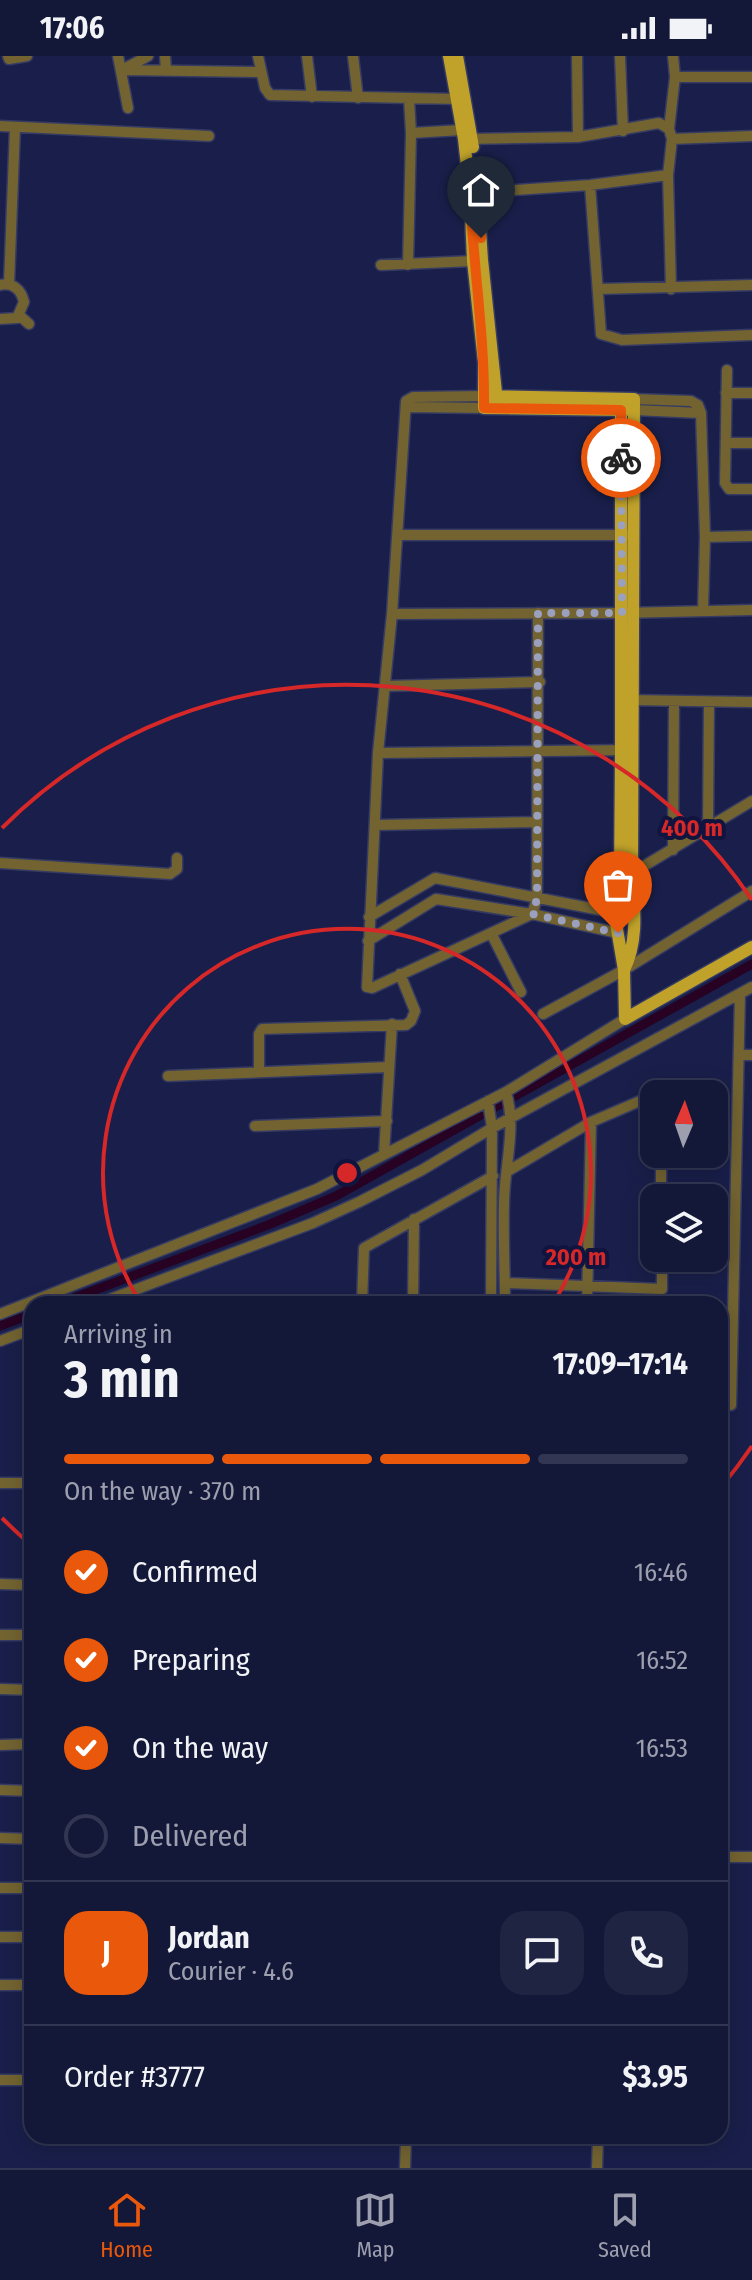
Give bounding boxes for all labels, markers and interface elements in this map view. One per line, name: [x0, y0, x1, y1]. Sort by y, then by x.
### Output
text: 17:06: [40, 10, 104, 46]
pin: [447, 156, 515, 238]
icon: home: [459, 168, 503, 212]
courier: [581, 418, 661, 498]
icon: bike: [599, 436, 643, 480]
text: 400 m: [661, 814, 723, 842]
pin: [584, 851, 652, 933]
icon: bag: [596, 863, 640, 907]
north arrow: [640, 1080, 728, 1168]
map controls: [640, 1080, 728, 1272]
centre of rings: [333, 1159, 361, 1187]
button: layers: [640, 1184, 728, 1272]
text: 200 m: [545, 1243, 606, 1271]
text: Arriving in: [64, 1319, 173, 1350]
text: 17:09–17:14: [552, 1346, 688, 1382]
text: 3 min: [64, 1348, 180, 1411]
text: On the way · 370 m: [64, 1476, 261, 1507]
icon: check: [64, 1550, 108, 1594]
text: Confirmed: [132, 1554, 258, 1590]
text: 16:46: [634, 1557, 688, 1588]
icon: check: [64, 1638, 108, 1682]
text: Preparing: [132, 1642, 250, 1678]
text: 16:52: [636, 1645, 688, 1676]
icon: check: [64, 1726, 108, 1770]
text: On the way: [132, 1730, 268, 1766]
text: 16:53: [636, 1733, 688, 1764]
text: Delivered: [132, 1818, 248, 1854]
button: chat: [500, 1911, 584, 1995]
button: phone: [604, 1911, 688, 1995]
text: Jordan: [168, 1920, 250, 1956]
text: J: [102, 1935, 110, 1971]
text: Courier · 4.6: [168, 1956, 294, 1987]
text: Order #3777: [64, 2059, 205, 2095]
text: $3.95: [622, 2059, 688, 2095]
tab: Home: [100, 2188, 153, 2263]
tab: Map: [353, 2188, 397, 2263]
tab: Saved: [598, 2188, 652, 2263]

